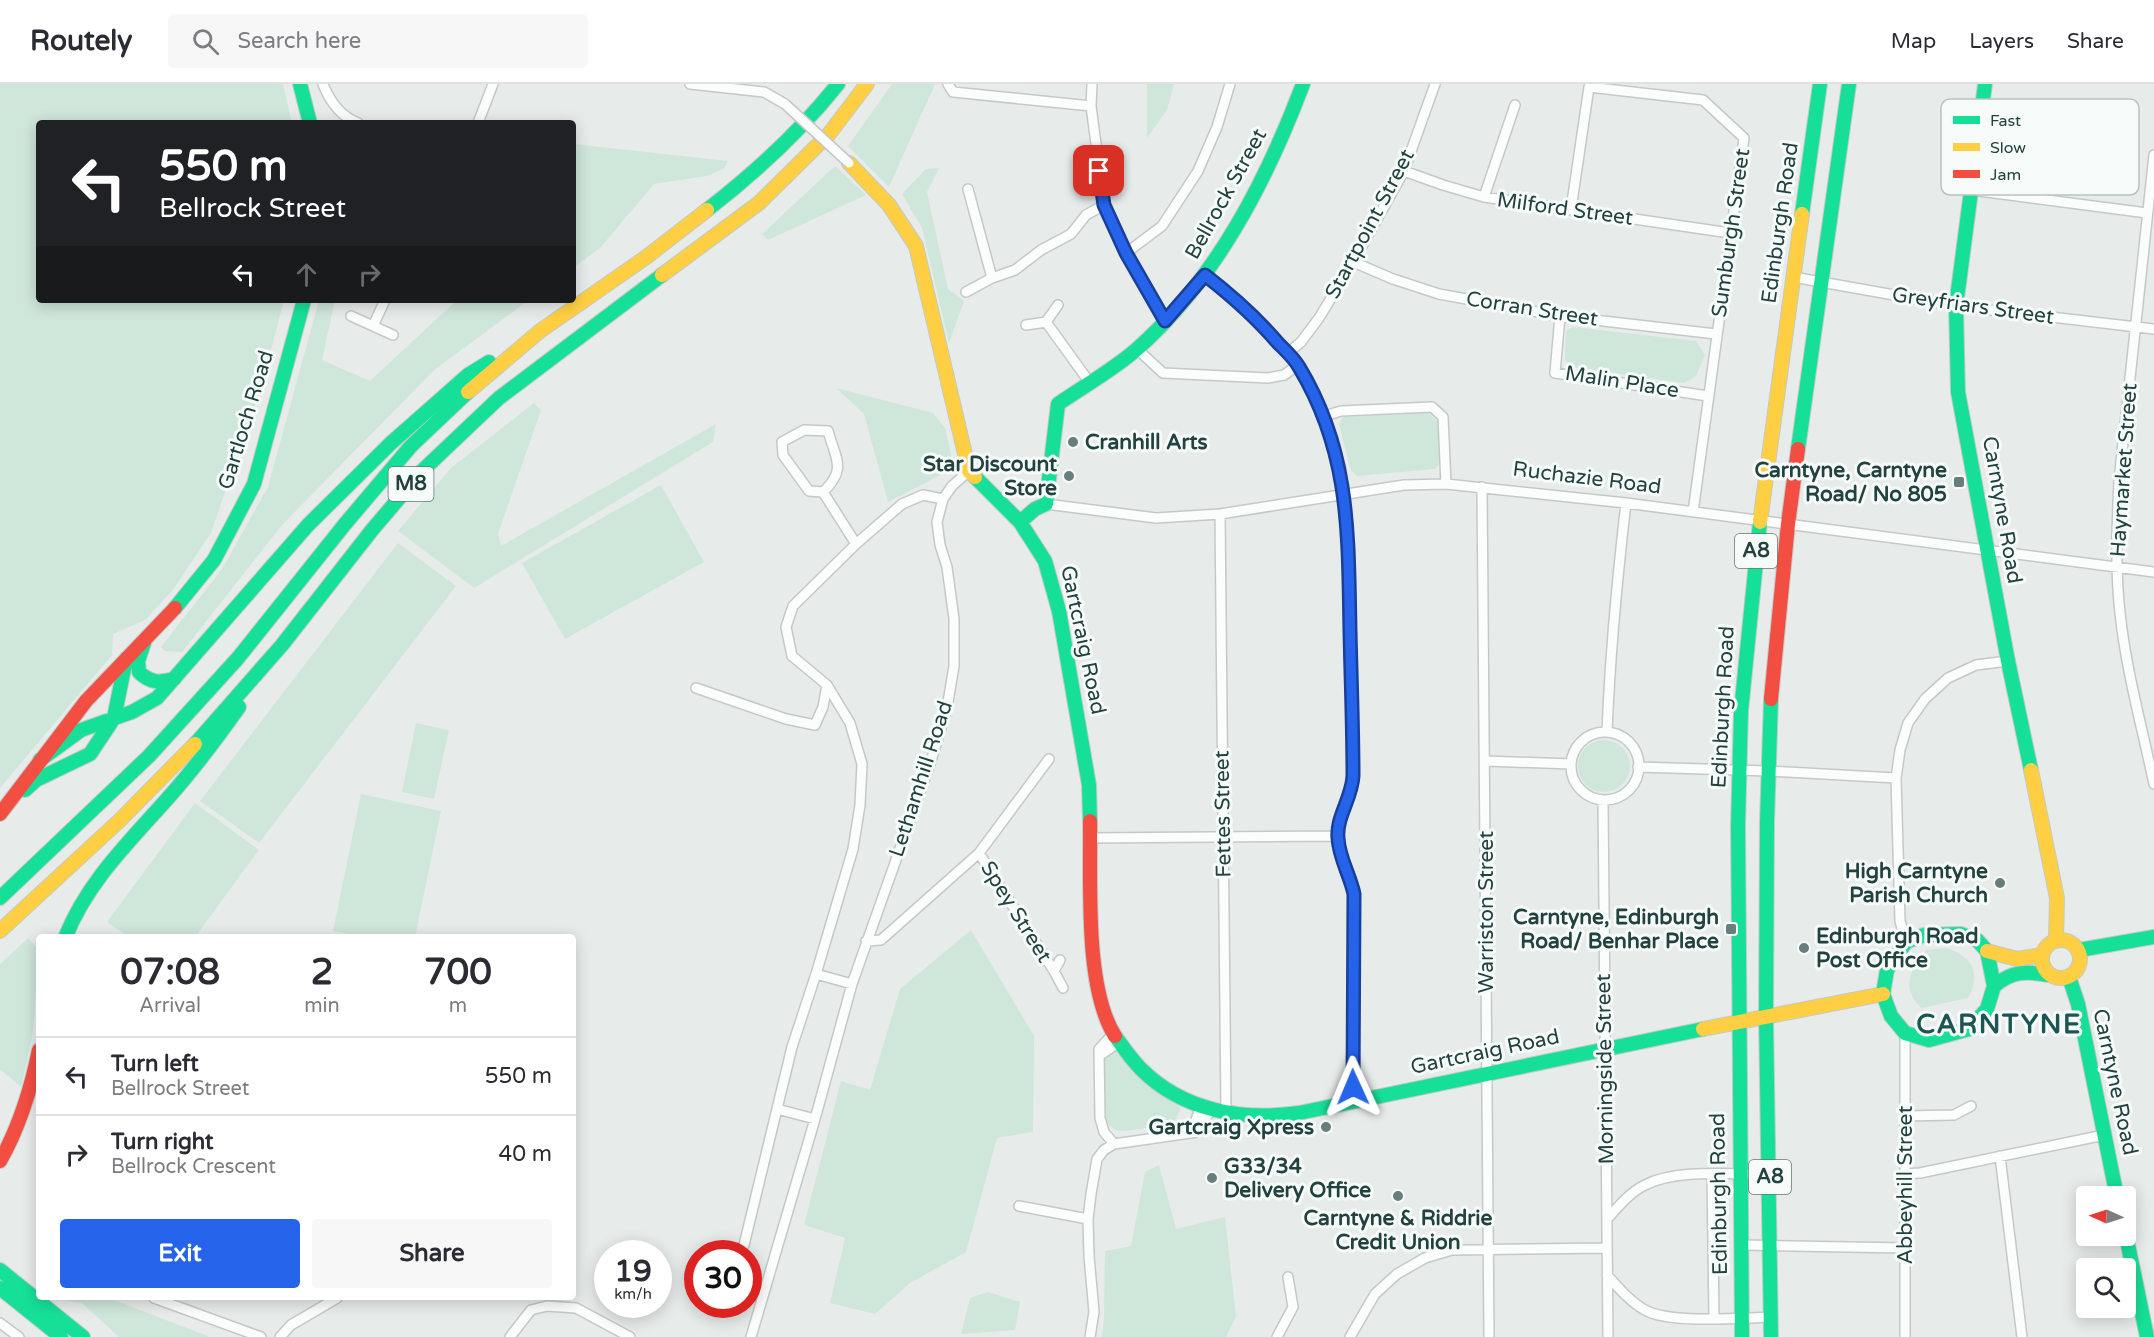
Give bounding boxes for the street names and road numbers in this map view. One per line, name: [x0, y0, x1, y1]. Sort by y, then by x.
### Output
street label: Bellrock Street: [1180, 124, 1272, 264]
street label: Edinburgh Road: [1756, 141, 1804, 305]
street label: Startpoint Street: [1320, 145, 1420, 303]
street label: Sumburgh Street: [1707, 147, 1755, 319]
street label: Milford Street: [1495, 187, 1635, 231]
street label: Greyfriars Street: [1890, 282, 2056, 330]
street label: Corran Street: [1464, 286, 1600, 332]
street label: Gartloch Road: [213, 347, 279, 493]
street label: Malin Place: [1563, 361, 1681, 403]
street label: Haymarket Street: [2105, 382, 2143, 558]
street label: Carntyne Road: [1977, 434, 2027, 586]
street label: Ruchazie Road: [1511, 456, 1663, 500]
road number: M8: [388, 467, 434, 501]
road number: A8: [1735, 534, 1777, 568]
street label: Gartcraig Road: [1055, 563, 1111, 717]
street label: Edinburgh Road: [1706, 625, 1740, 789]
street label: Lethamhill Road: [884, 698, 958, 860]
street label: Fettes Street: [1209, 750, 1237, 878]
street label: Warriston Street: [1474, 831, 1499, 993]
street label: Spey Street: [975, 857, 1057, 967]
street label: Morningside Street: [1591, 973, 1619, 1165]
street label: Carntyne Road: [2087, 1006, 2143, 1158]
street label: Gartcraig Road: [1408, 1024, 1562, 1080]
street label: Abbeyhill Street: [1893, 1105, 1918, 1265]
street label: Edinburgh Road: [1705, 1113, 1733, 1275]
road number: A8: [1749, 1160, 1791, 1194]

